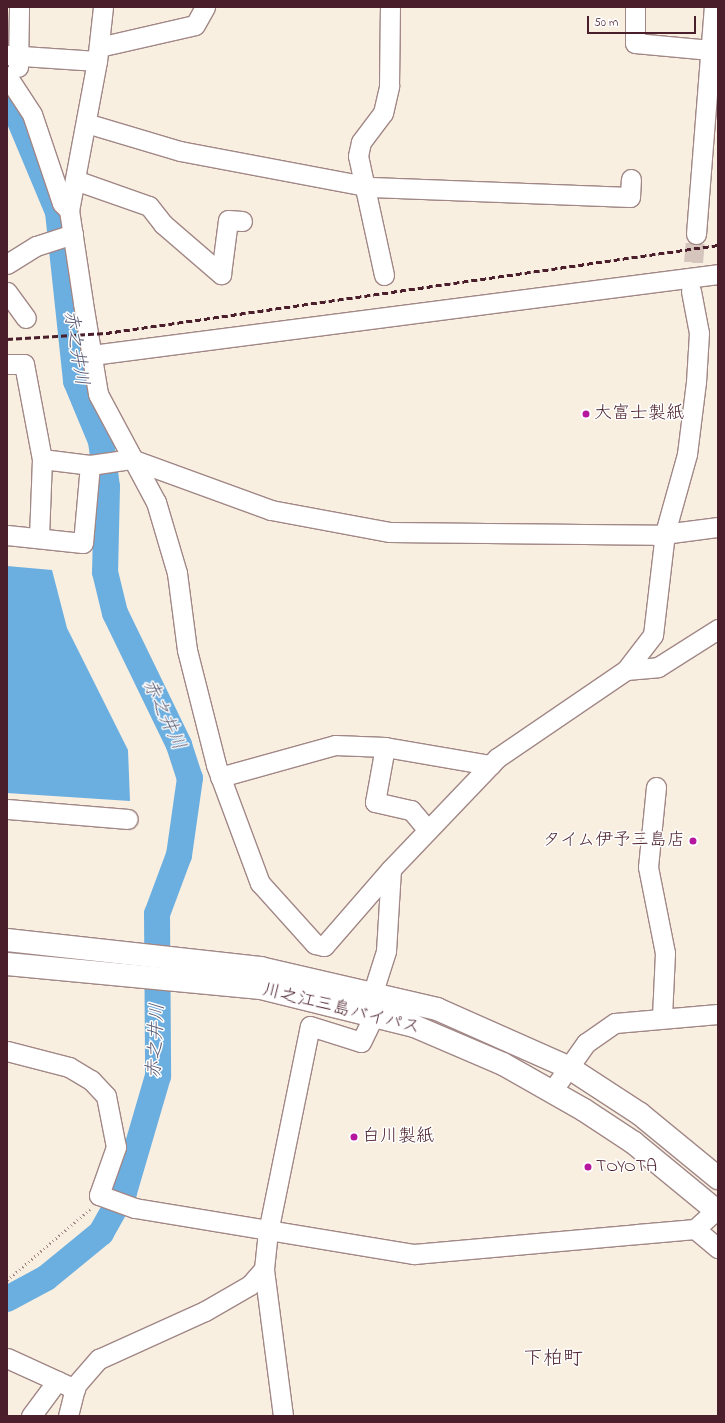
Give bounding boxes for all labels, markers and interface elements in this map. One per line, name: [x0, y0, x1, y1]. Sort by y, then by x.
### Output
scale bar: [589, 8, 698, 34]
text: 50 m: [594, 14, 618, 32]
water label: 赤之井川: [58, 309, 92, 387]
place label: 大富士製紙: [594, 403, 684, 425]
marker: 大富士製紙: [581, 409, 591, 419]
water label: 赤之井川: [137, 676, 189, 754]
place label: タイム伊予三島店: [541, 830, 685, 852]
marker: タイム伊予三島店: [688, 836, 698, 846]
street label: 川之江三島バイパス: [260, 980, 422, 1040]
water label: 赤之井川: [144, 1002, 170, 1080]
place label: 白川製紙: [362, 1126, 434, 1148]
marker: 白川製紙: [349, 1132, 359, 1142]
place label: TOYOTA: [596, 1156, 657, 1178]
marker: TOYOTA: [583, 1162, 593, 1172]
district label: 下柏町: [523, 1347, 583, 1371]

